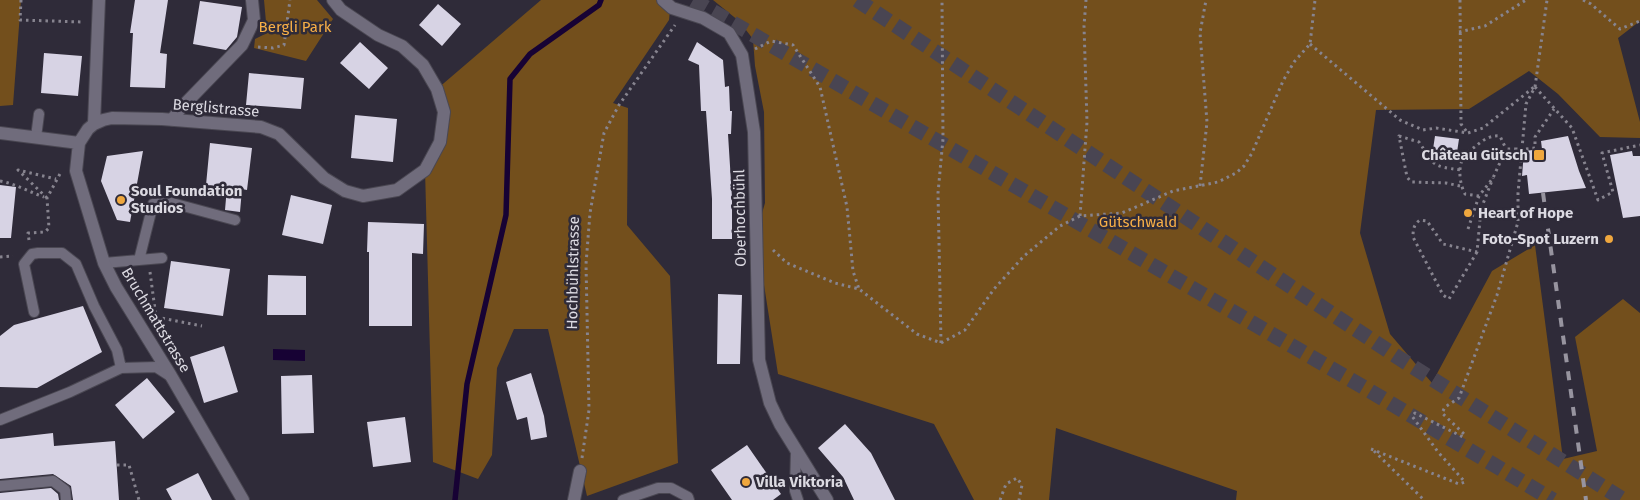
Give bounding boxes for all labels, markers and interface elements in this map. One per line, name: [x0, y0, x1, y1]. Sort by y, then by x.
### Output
park label: Bergli Park: [259, 18, 332, 36]
street label: Berglistrasse: [172, 95, 260, 121]
place label: Château Gütsch: [1422, 146, 1528, 164]
marker: Château Gütsch: [1532, 148, 1546, 162]
street label: Oberhochbühl: [730, 168, 750, 267]
place label: Soul Foundation Studios: [131, 182, 242, 217]
marker: Soul Foundation Studios: [115, 194, 127, 206]
place label: Heart of Hope: [1478, 204, 1573, 222]
marker: Heart of Hope: [1462, 207, 1474, 219]
park label: Gütschwald: [1099, 213, 1177, 231]
street label: Hochbühlstrasse: [563, 216, 583, 330]
place label: Foto-Spot Luzern: [1482, 230, 1599, 248]
marker: Foto-Spot Luzern: [1603, 233, 1615, 245]
street label: Bruchmattstrasse: [118, 264, 194, 376]
place label: Villa Viktoria: [755, 473, 843, 491]
marker: Villa Viktoria: [740, 476, 752, 488]

